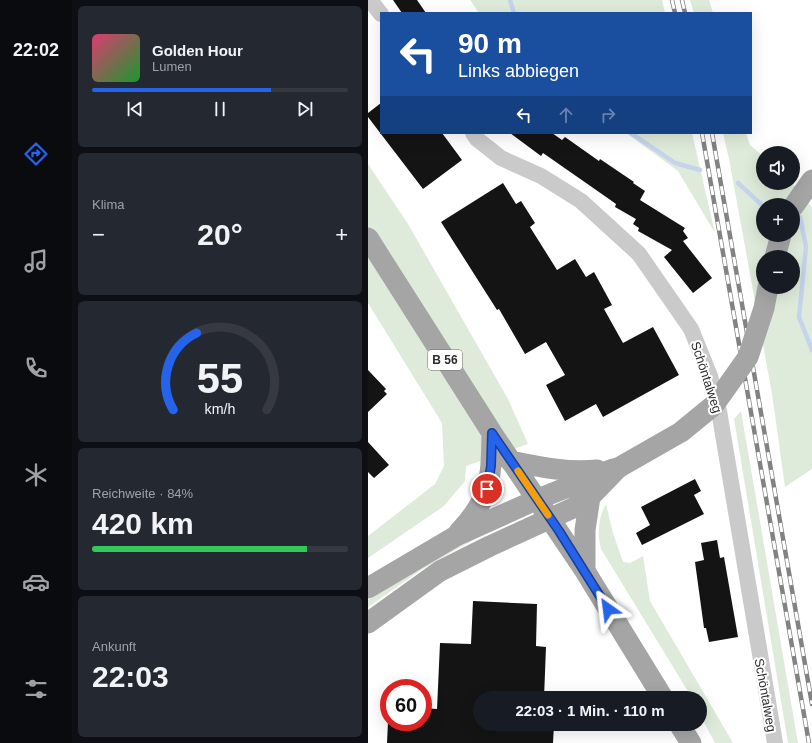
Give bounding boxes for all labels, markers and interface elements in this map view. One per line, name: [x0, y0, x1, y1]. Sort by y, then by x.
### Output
icon: left: [392, 28, 444, 80]
text: 90 m: [458, 28, 522, 59]
text: 22:02: [13, 40, 59, 60]
text: Golden Hour: [152, 42, 243, 59]
text: Lumen: [152, 59, 192, 74]
text: Links abbiegen: [458, 61, 579, 81]
icon: previous: [124, 98, 146, 120]
icon: pause: [209, 98, 231, 120]
icon: next: [294, 98, 316, 120]
icon: left: [513, 104, 535, 126]
icon: ahead: [555, 104, 577, 126]
icon: right: [597, 104, 619, 126]
icon: directions: [22, 140, 50, 168]
map controls: [756, 146, 800, 294]
button: sound: [756, 146, 800, 190]
text: Klima: [92, 197, 125, 212]
button: +: [756, 198, 800, 242]
text: 20°: [197, 218, 243, 251]
text: −: [92, 222, 105, 247]
text: +: [335, 222, 348, 247]
icon: music: [22, 247, 50, 275]
button: −: [756, 250, 800, 294]
street label: Schöntalweg: [688, 339, 725, 415]
road number: B 56: [428, 350, 462, 370]
icon: phone: [22, 354, 50, 382]
text: 55: [197, 354, 243, 401]
text: km/h: [205, 400, 236, 416]
icon: climate: [22, 461, 50, 489]
pin: [470, 472, 504, 506]
icon: arrive: [476, 478, 498, 500]
text: Reichweite · 84%: [92, 486, 193, 501]
text: 420 km: [92, 507, 194, 540]
icon: car: [22, 568, 50, 596]
position arrow: [587, 588, 629, 630]
text: Ankunft: [92, 639, 136, 654]
street label: Schöntalweg: [752, 657, 779, 733]
text: 22:03: [92, 660, 169, 693]
icon: filters: [22, 675, 50, 703]
speed limit sign: 60: [380, 679, 432, 731]
text: 22:03 · 1 Min. · 110 m: [515, 702, 665, 719]

